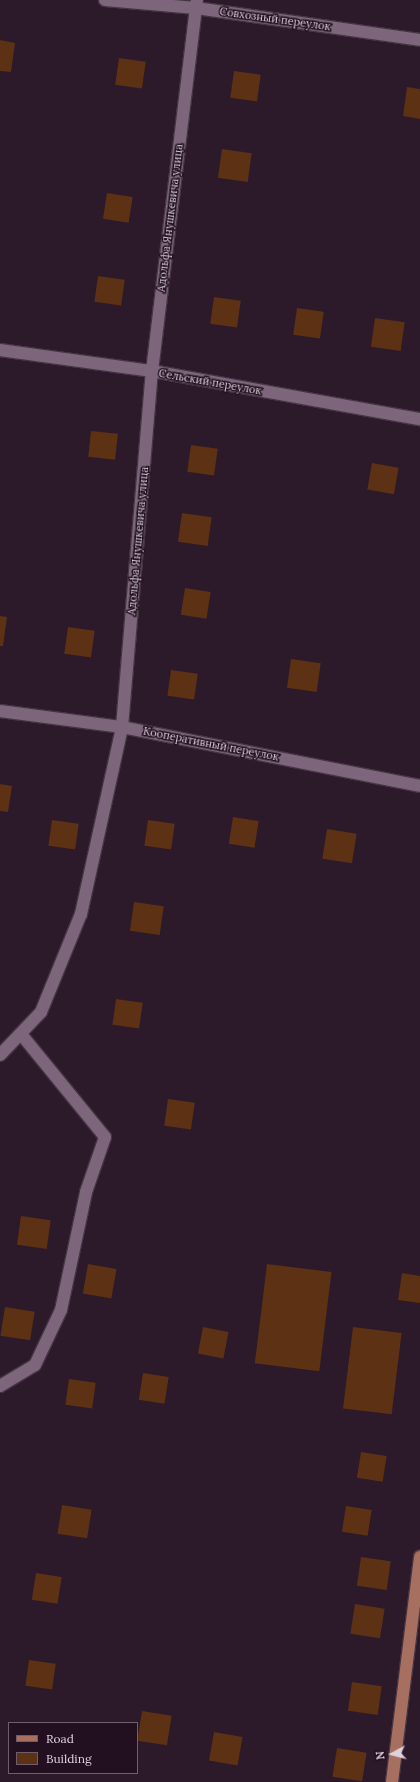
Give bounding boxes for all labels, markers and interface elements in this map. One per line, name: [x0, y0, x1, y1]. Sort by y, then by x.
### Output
street label: Совхозный переулок: [219, 5, 331, 33]
street label: Адольфа Янушкевича улица: [154, 143, 186, 293]
street label: Сельский переулок: [158, 366, 262, 398]
street label: Адольфа Янушкевича улица: [125, 466, 151, 616]
street label: Кооперативный переулок: [142, 724, 280, 764]
legend: [8, 1722, 138, 1774]
text: Road: [46, 1731, 74, 1746]
north arrow: [372, 1734, 412, 1774]
text: N: [373, 1750, 388, 1761]
text: Building: [46, 1751, 92, 1766]

